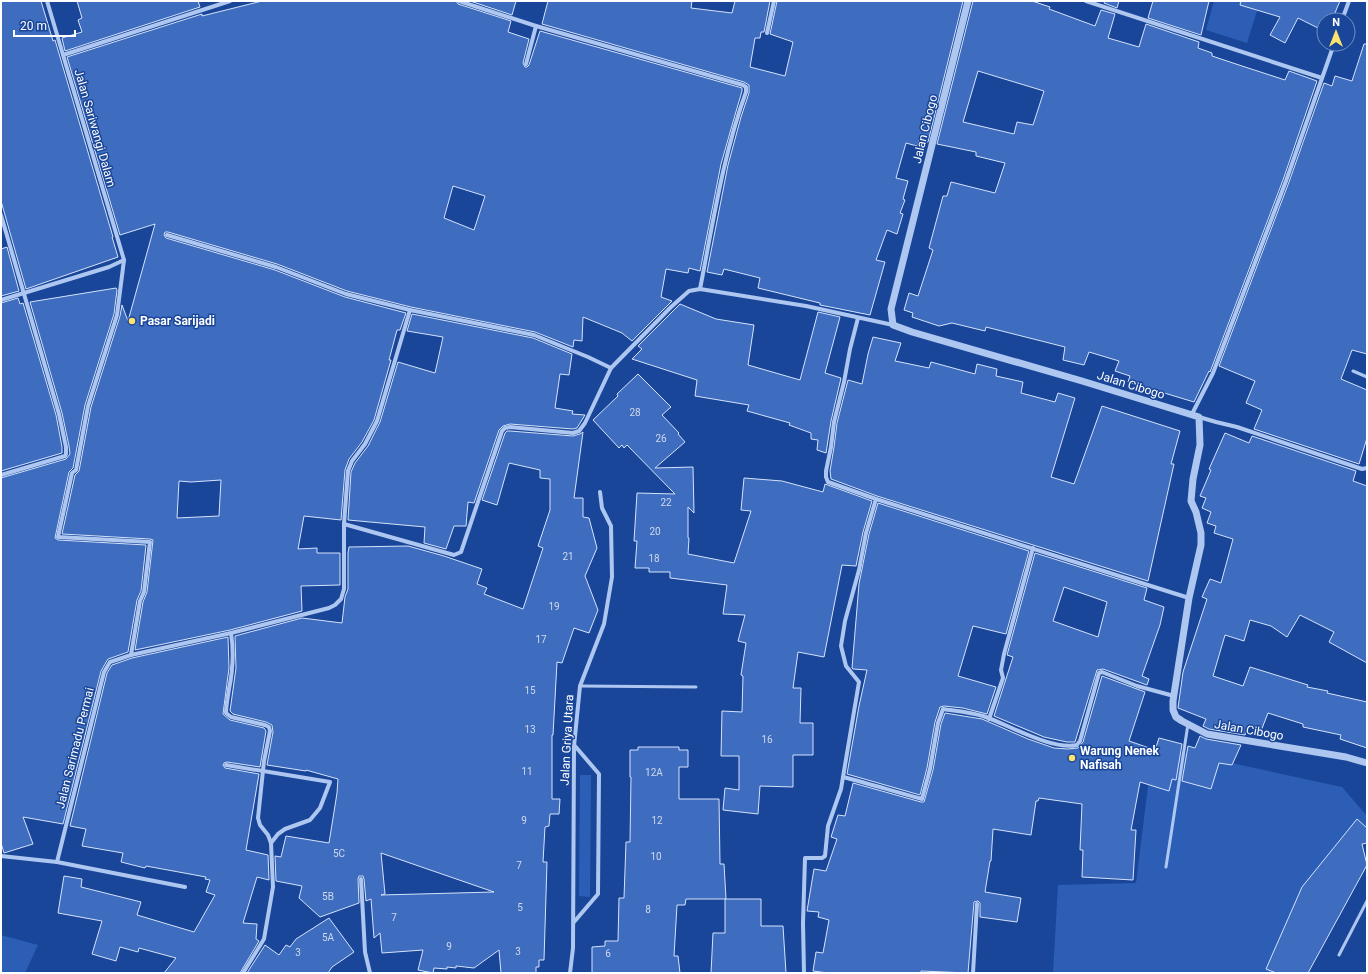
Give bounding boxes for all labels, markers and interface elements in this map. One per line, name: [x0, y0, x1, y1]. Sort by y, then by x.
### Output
scale bar: [14, 12, 75, 38]
north arrow: [1316, 12, 1356, 52]
text: N: [1332, 16, 1340, 29]
text: 20 m: [20, 19, 47, 33]
street label: Jalan Sariwangi Dalam: [71, 67, 119, 189]
street label: Jalan Cibogo: [910, 93, 940, 165]
place label: Pasar Sarijadi: [140, 314, 215, 328]
marker: Pasar Sarijadi: [127, 316, 137, 326]
street label: Jalan Cibogo: [1095, 368, 1167, 402]
house number: 28: [629, 407, 641, 418]
house number: 26: [655, 433, 667, 444]
house number: 22: [660, 497, 672, 508]
house number: 20: [649, 526, 661, 537]
house number: 21: [562, 551, 574, 562]
house number: 18: [648, 553, 660, 564]
house number: 19: [548, 601, 560, 612]
house number: 17: [535, 634, 547, 645]
house number: 15: [524, 685, 536, 696]
street label: Jalan Sarimadu Permai: [53, 686, 97, 810]
street label: Jalan Griya Utara: [558, 694, 576, 786]
street label: Jalan Cibogo: [1213, 717, 1285, 743]
house number: 13: [524, 724, 536, 735]
house number: 16: [761, 734, 773, 745]
place label: Warung Nenek Nafisah: [1080, 744, 1160, 772]
marker: Warung Nenek Nafisah: [1067, 753, 1077, 763]
house number: 11: [521, 766, 533, 777]
house number: 12A: [645, 767, 663, 778]
house number: 9: [521, 815, 527, 826]
house number: 12: [651, 815, 663, 826]
house number: 5C: [333, 848, 346, 859]
house number: 10: [650, 851, 662, 862]
house number: 7: [516, 860, 522, 871]
house number: 5B: [322, 891, 334, 902]
house number: 5: [517, 902, 523, 913]
house number: 8: [645, 904, 651, 915]
house number: 7: [391, 912, 397, 923]
house number: 5A: [322, 932, 335, 943]
house number: 9: [446, 941, 452, 952]
house number: 3: [515, 946, 521, 957]
house number: 3: [295, 947, 301, 958]
house number: 6: [605, 948, 611, 959]

